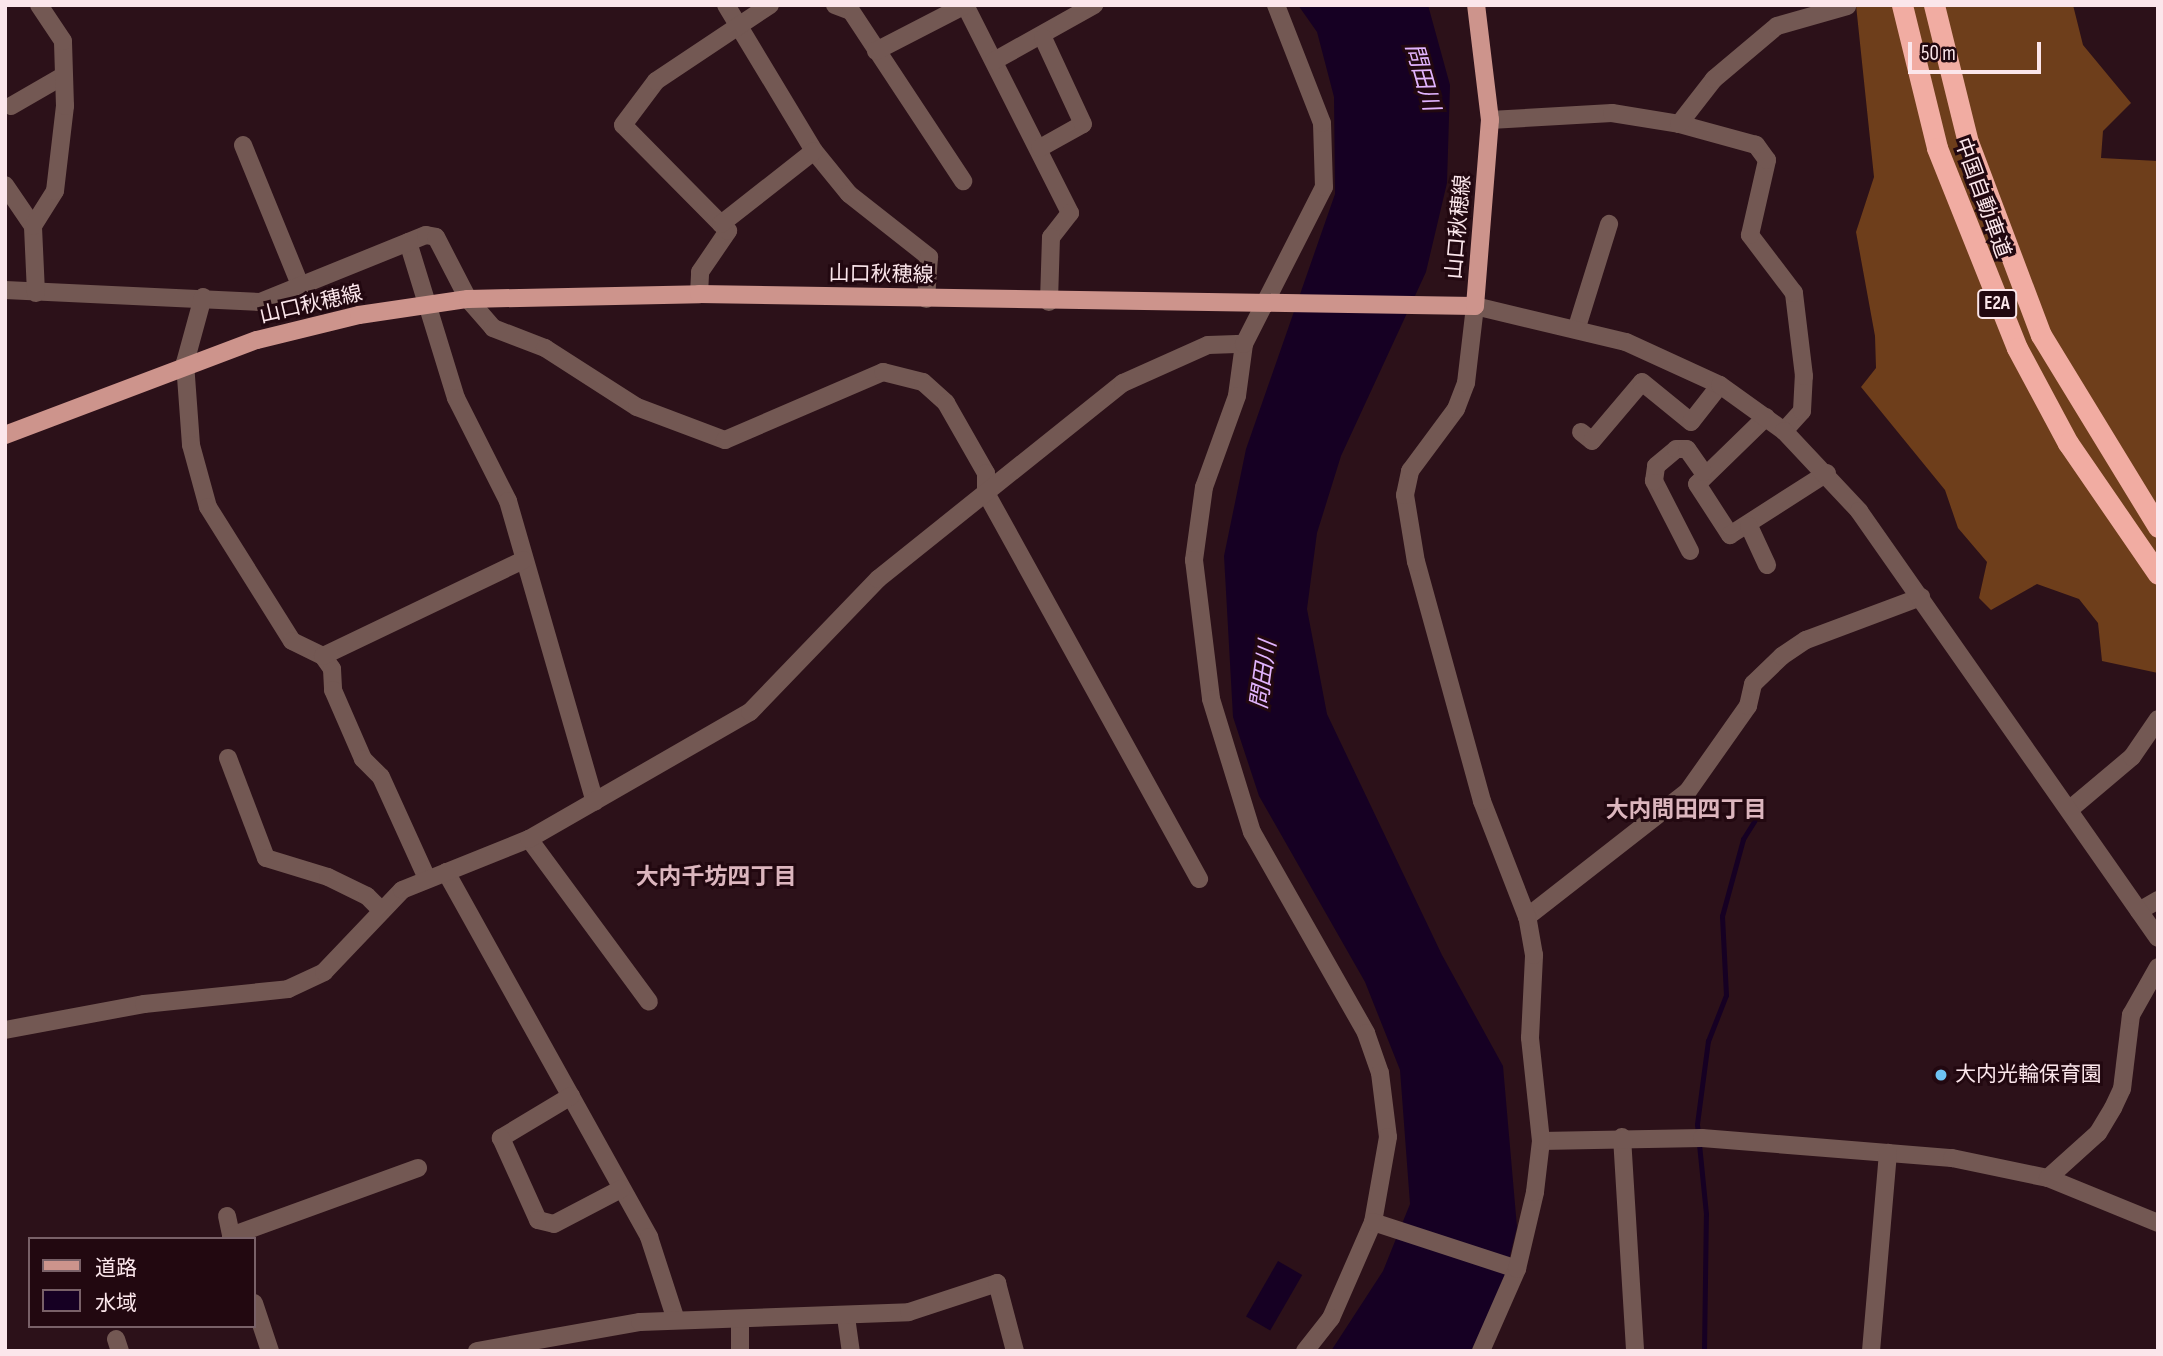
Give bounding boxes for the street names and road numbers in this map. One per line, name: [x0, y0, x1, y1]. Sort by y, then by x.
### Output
street label: 中国自動車道: [1949, 134, 2015, 262]
street label: 山口秋穂線: [1442, 174, 1476, 280]
street label: 山口秋穂線: [828, 261, 934, 289]
street label: 山口秋穂線: [257, 281, 365, 329]
road number: E2A: [1976, 288, 2018, 320]

